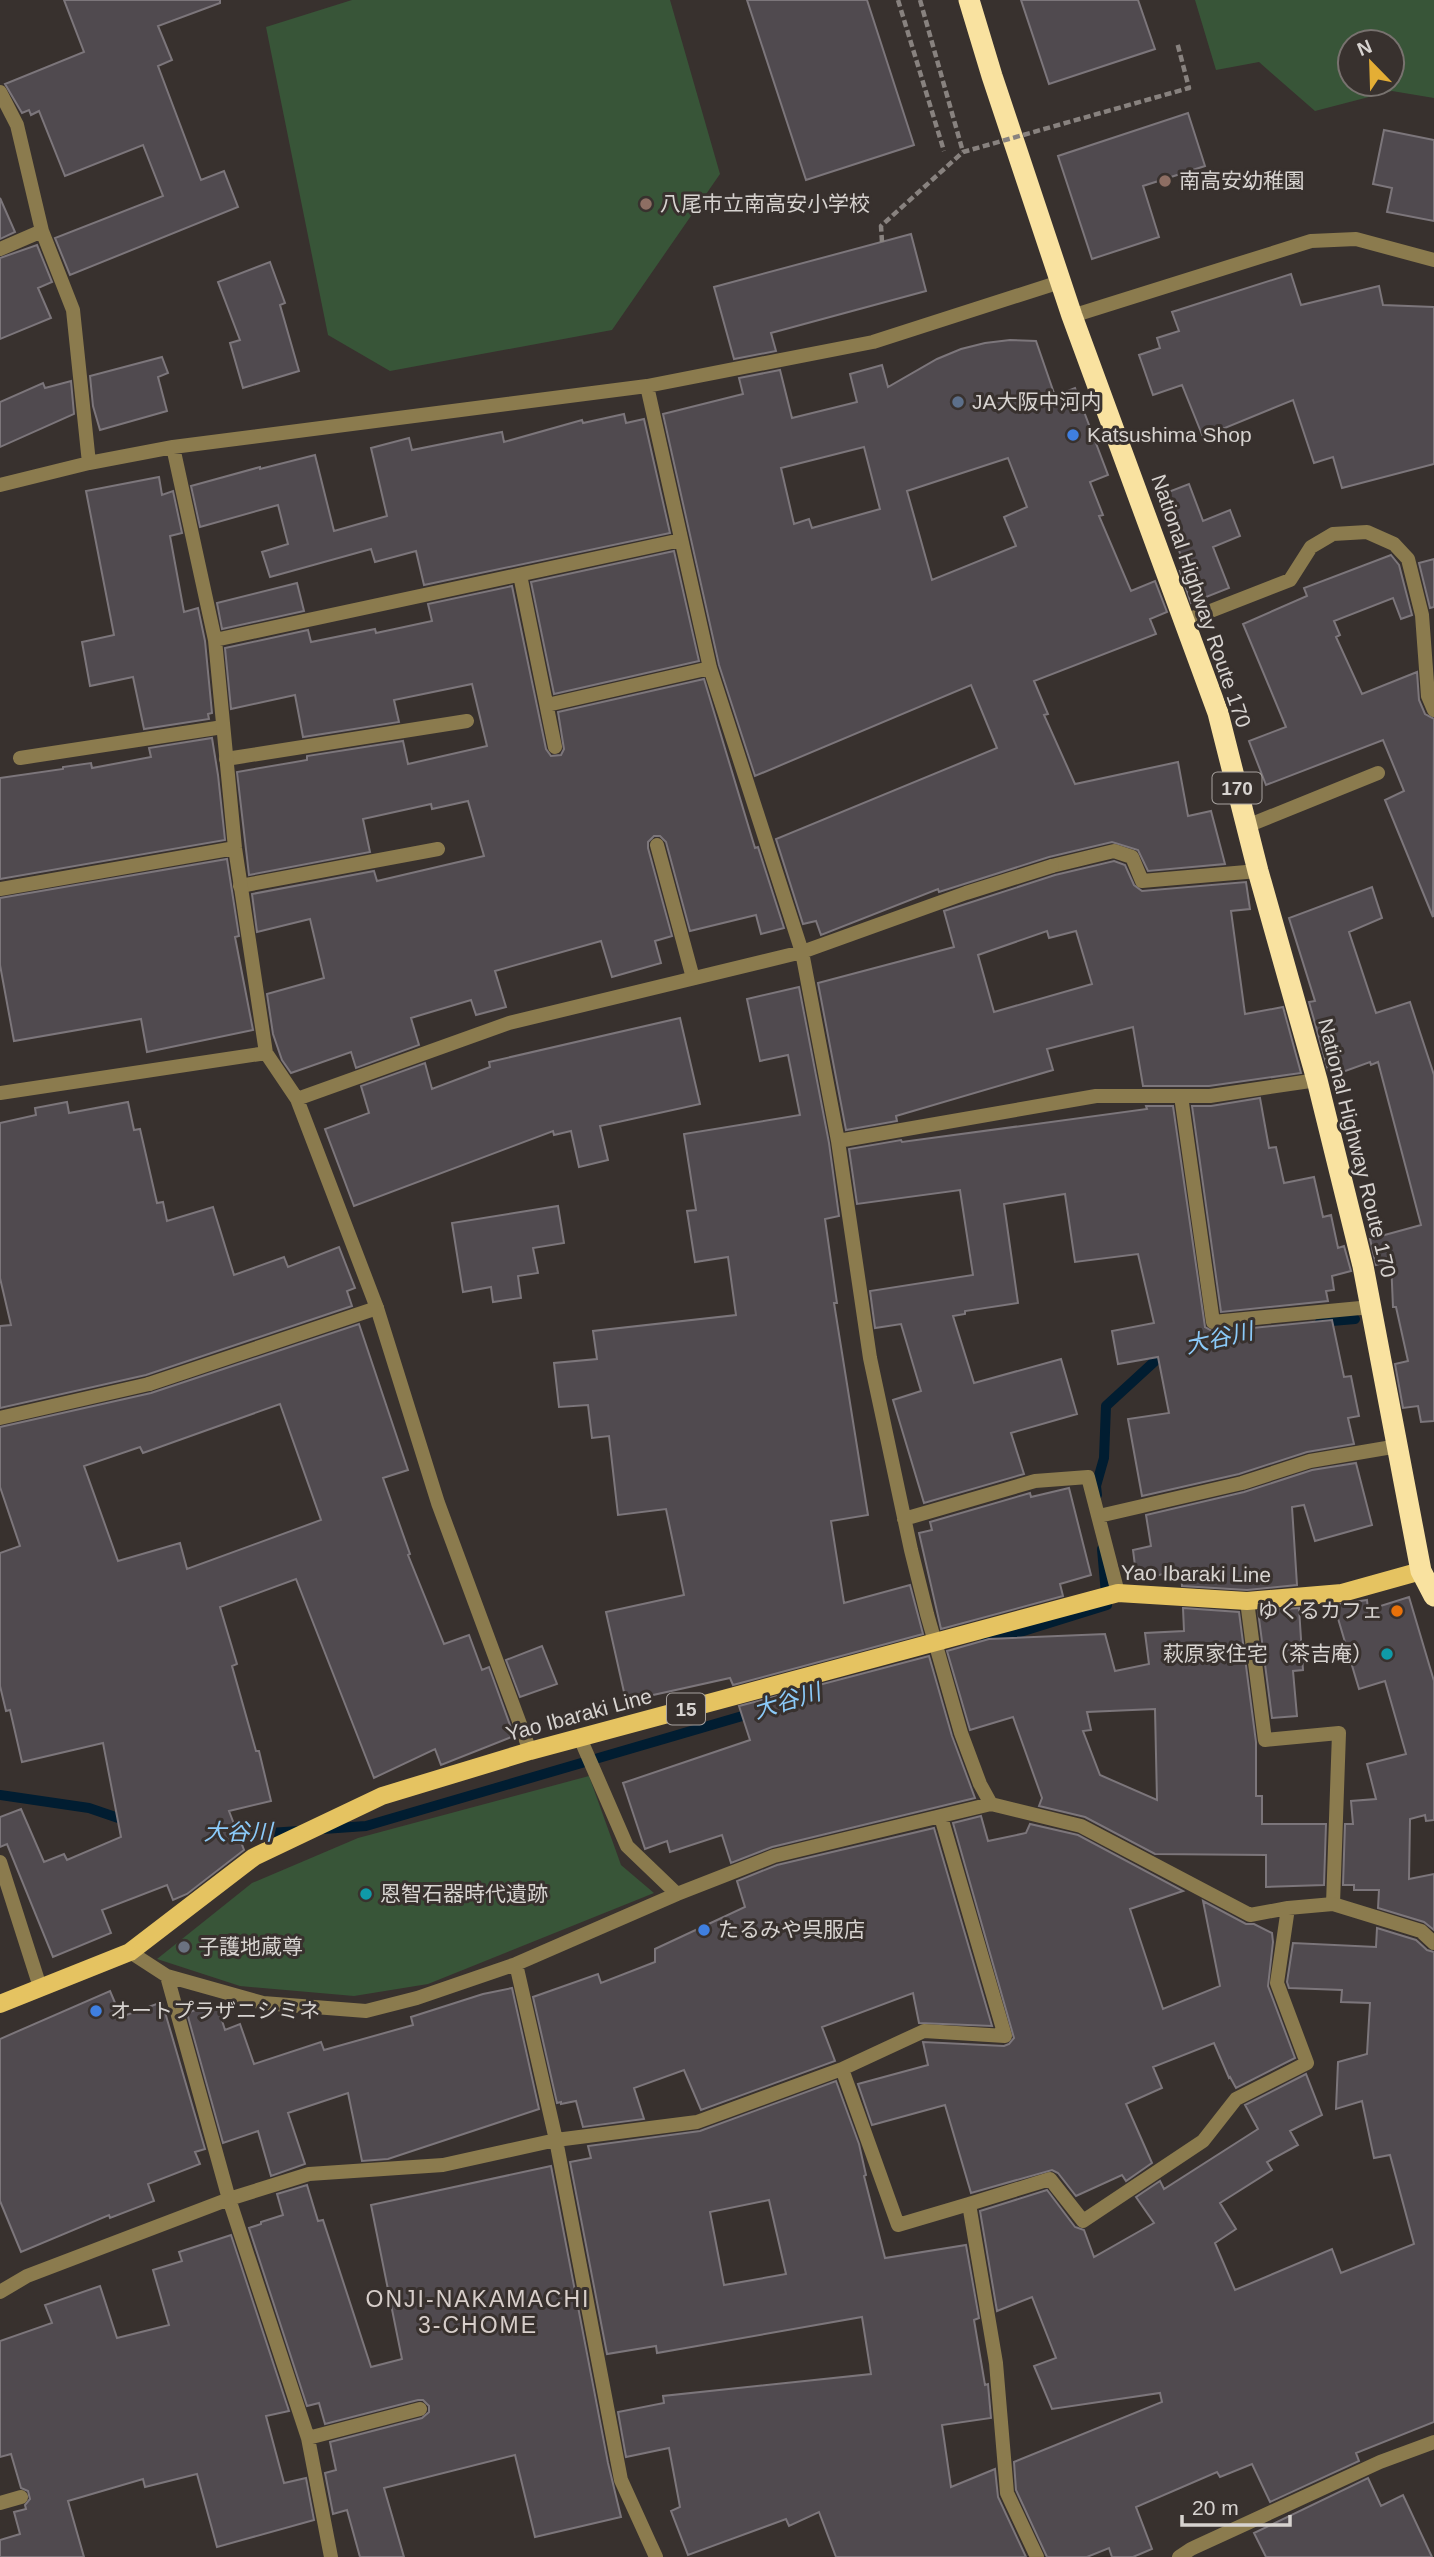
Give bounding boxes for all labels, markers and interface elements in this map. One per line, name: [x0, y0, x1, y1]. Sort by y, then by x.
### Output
north arrow: [1336, 28, 1406, 98]
text: N: [1354, 35, 1375, 60]
place label: 南高安幼稚園: [1179, 169, 1305, 192]
marker: 南高安幼稚園: [1157, 173, 1173, 189]
place label: 八尾市立南高安小学校: [660, 192, 870, 215]
marker: 八尾市立南高安小学校: [638, 196, 654, 212]
place label: JA大阪中河内: [972, 390, 1102, 413]
marker: JA大阪中河内: [950, 394, 966, 410]
place label: Katsushima Shop: [1087, 423, 1252, 446]
marker: Katsushima Shop: [1065, 427, 1081, 443]
street label: National Highway Route 170: [1147, 471, 1256, 730]
road number: 170: [1212, 772, 1262, 804]
street label: National Highway Route 170: [1314, 1016, 1401, 1280]
water label: 大谷川: [1182, 1317, 1258, 1358]
street label: Yao Ibaraki Line: [1121, 1561, 1271, 1586]
place label: ゆくるカフェ: [1257, 1599, 1383, 1622]
marker: ゆくるカフェ: [1389, 1603, 1405, 1619]
place label: 萩原家住宅（茶吉庵）: [1163, 1642, 1373, 1665]
marker: 萩原家住宅（茶吉庵）: [1379, 1646, 1395, 1662]
water label: 大谷川: [750, 1678, 827, 1724]
street label: Yao Ibaraki Line: [503, 1684, 654, 1745]
road number: 15: [667, 1694, 705, 1724]
water label: 大谷川: [204, 1819, 276, 1845]
place label: 恩智石器時代遺跡: [380, 1882, 548, 1905]
marker: 恩智石器時代遺跡: [358, 1886, 374, 1902]
place label: たるみや呉服店: [718, 1918, 865, 1941]
marker: たるみや呉服店: [696, 1922, 712, 1938]
place label: 子護地蔵尊: [198, 1935, 303, 1958]
marker: 子護地蔵尊: [176, 1939, 192, 1955]
place label: オートプラザニシミネ: [110, 1999, 320, 2022]
marker: オートプラザニシミネ: [88, 2003, 104, 2019]
district label: ONJI-NAKAMACHI 3-CHOME: [366, 2286, 590, 2338]
scale bar: [1182, 2484, 1290, 2528]
text: 20 m: [1192, 2496, 1239, 2519]

